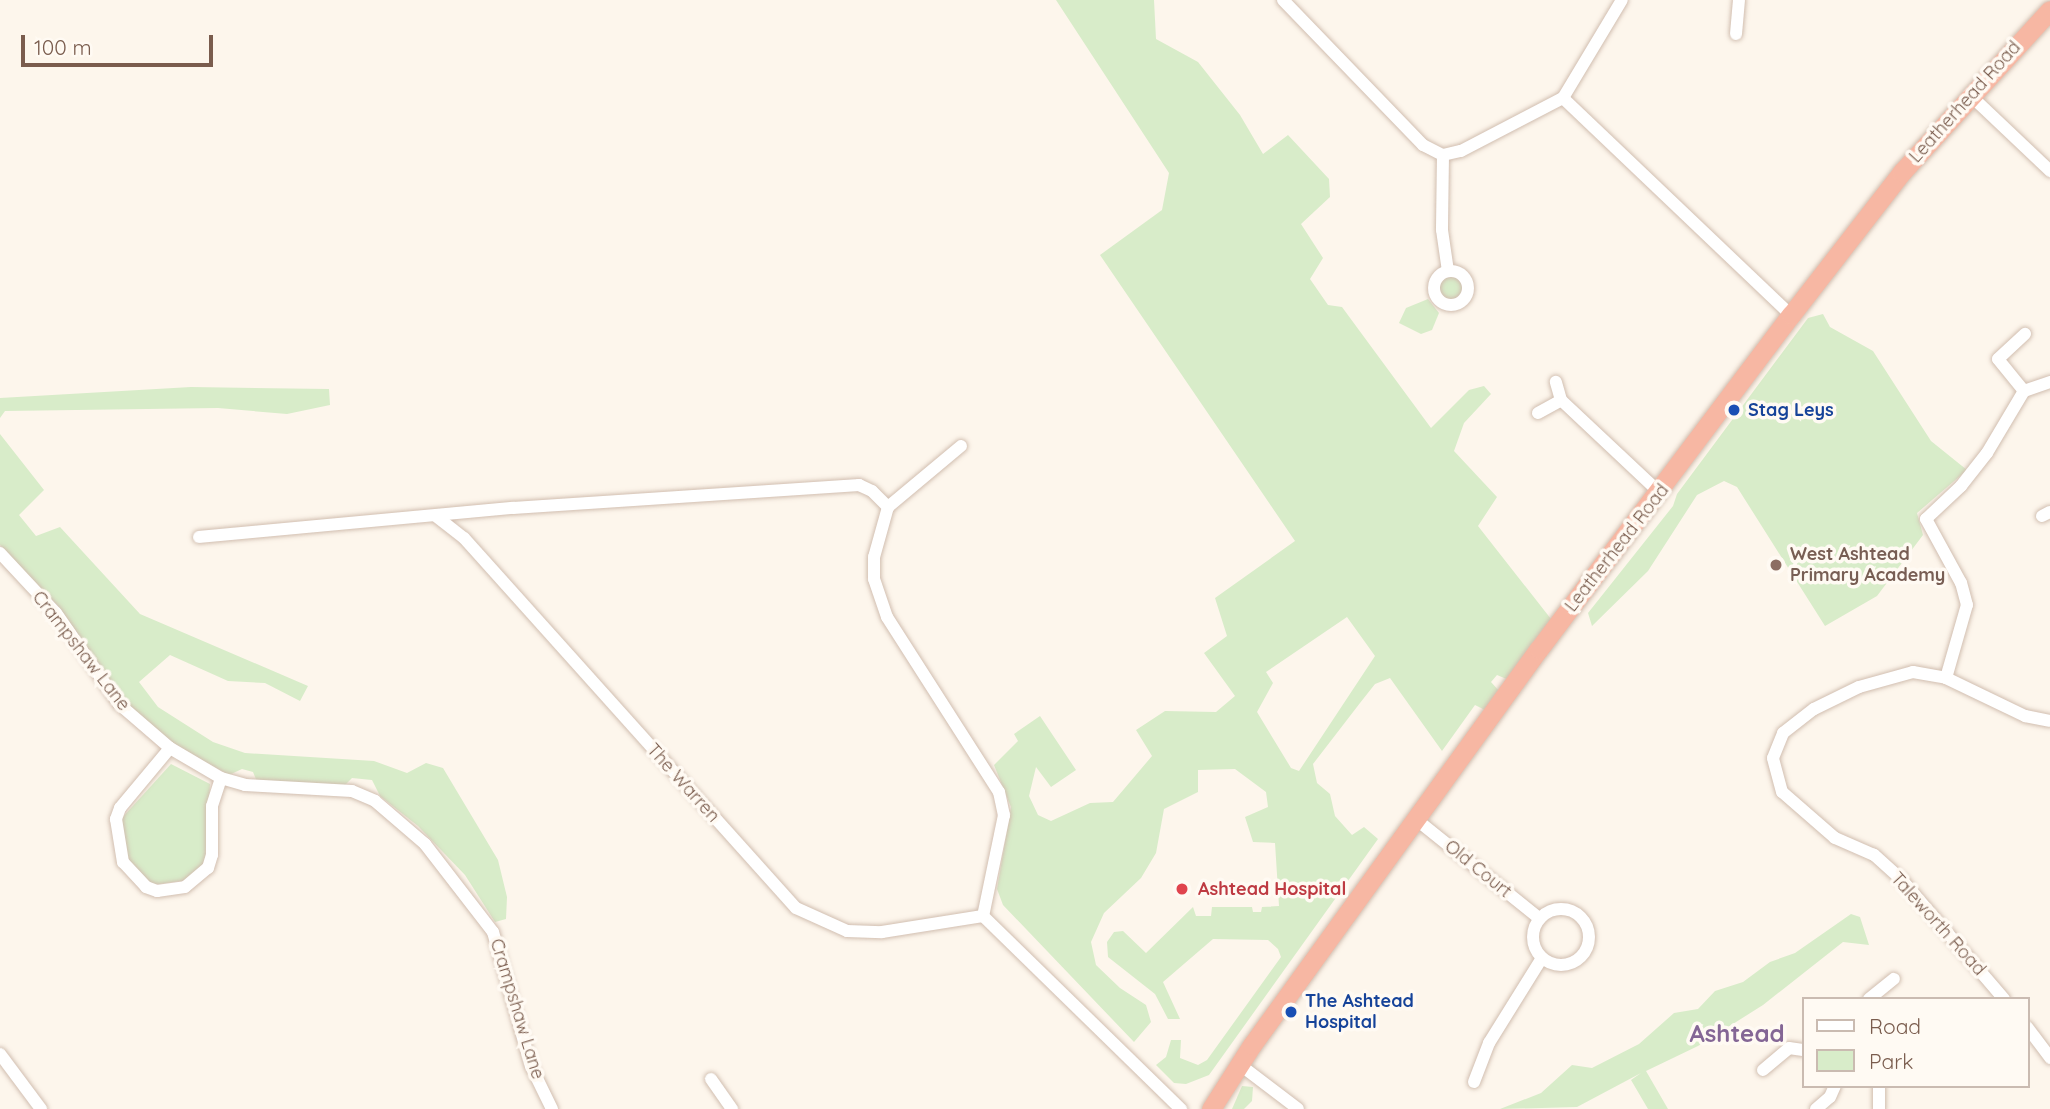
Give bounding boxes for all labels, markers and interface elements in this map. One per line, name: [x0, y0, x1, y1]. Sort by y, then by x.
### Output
scale bar: [24, 21, 217, 65]
text: 100 m: [34, 34, 92, 60]
street label: Leatherhead Road: [1905, 37, 2025, 167]
place label: Stag Leys: [1748, 399, 1834, 421]
marker: Stag Leys: [1726, 402, 1742, 418]
street label: Leatherhead Road: [1560, 480, 1674, 616]
place label: West Ashtead Primary Academy: [1790, 544, 1945, 586]
marker: West Ashtead Primary Academy: [1768, 557, 1784, 573]
street label: Crampshaw Lane: [28, 587, 134, 715]
street label: The Warren: [642, 739, 724, 827]
street label: Old Court: [1440, 836, 1516, 902]
street label: Taleworth Road: [1886, 868, 1990, 980]
place label: Ashtead Hospital: [1198, 878, 1346, 900]
marker: Ashtead Hospital: [1172, 879, 1192, 899]
street label: Crampshaw Lane: [485, 936, 549, 1082]
place label: The Ashtead Hospital: [1305, 991, 1414, 1034]
legend: [1801, 997, 2029, 1088]
marker: The Ashtead Hospital: [1283, 1004, 1299, 1020]
text: Road: [1869, 1013, 1921, 1039]
district label: Ashtead: [1689, 1020, 1785, 1048]
text: Park: [1869, 1048, 1913, 1074]

